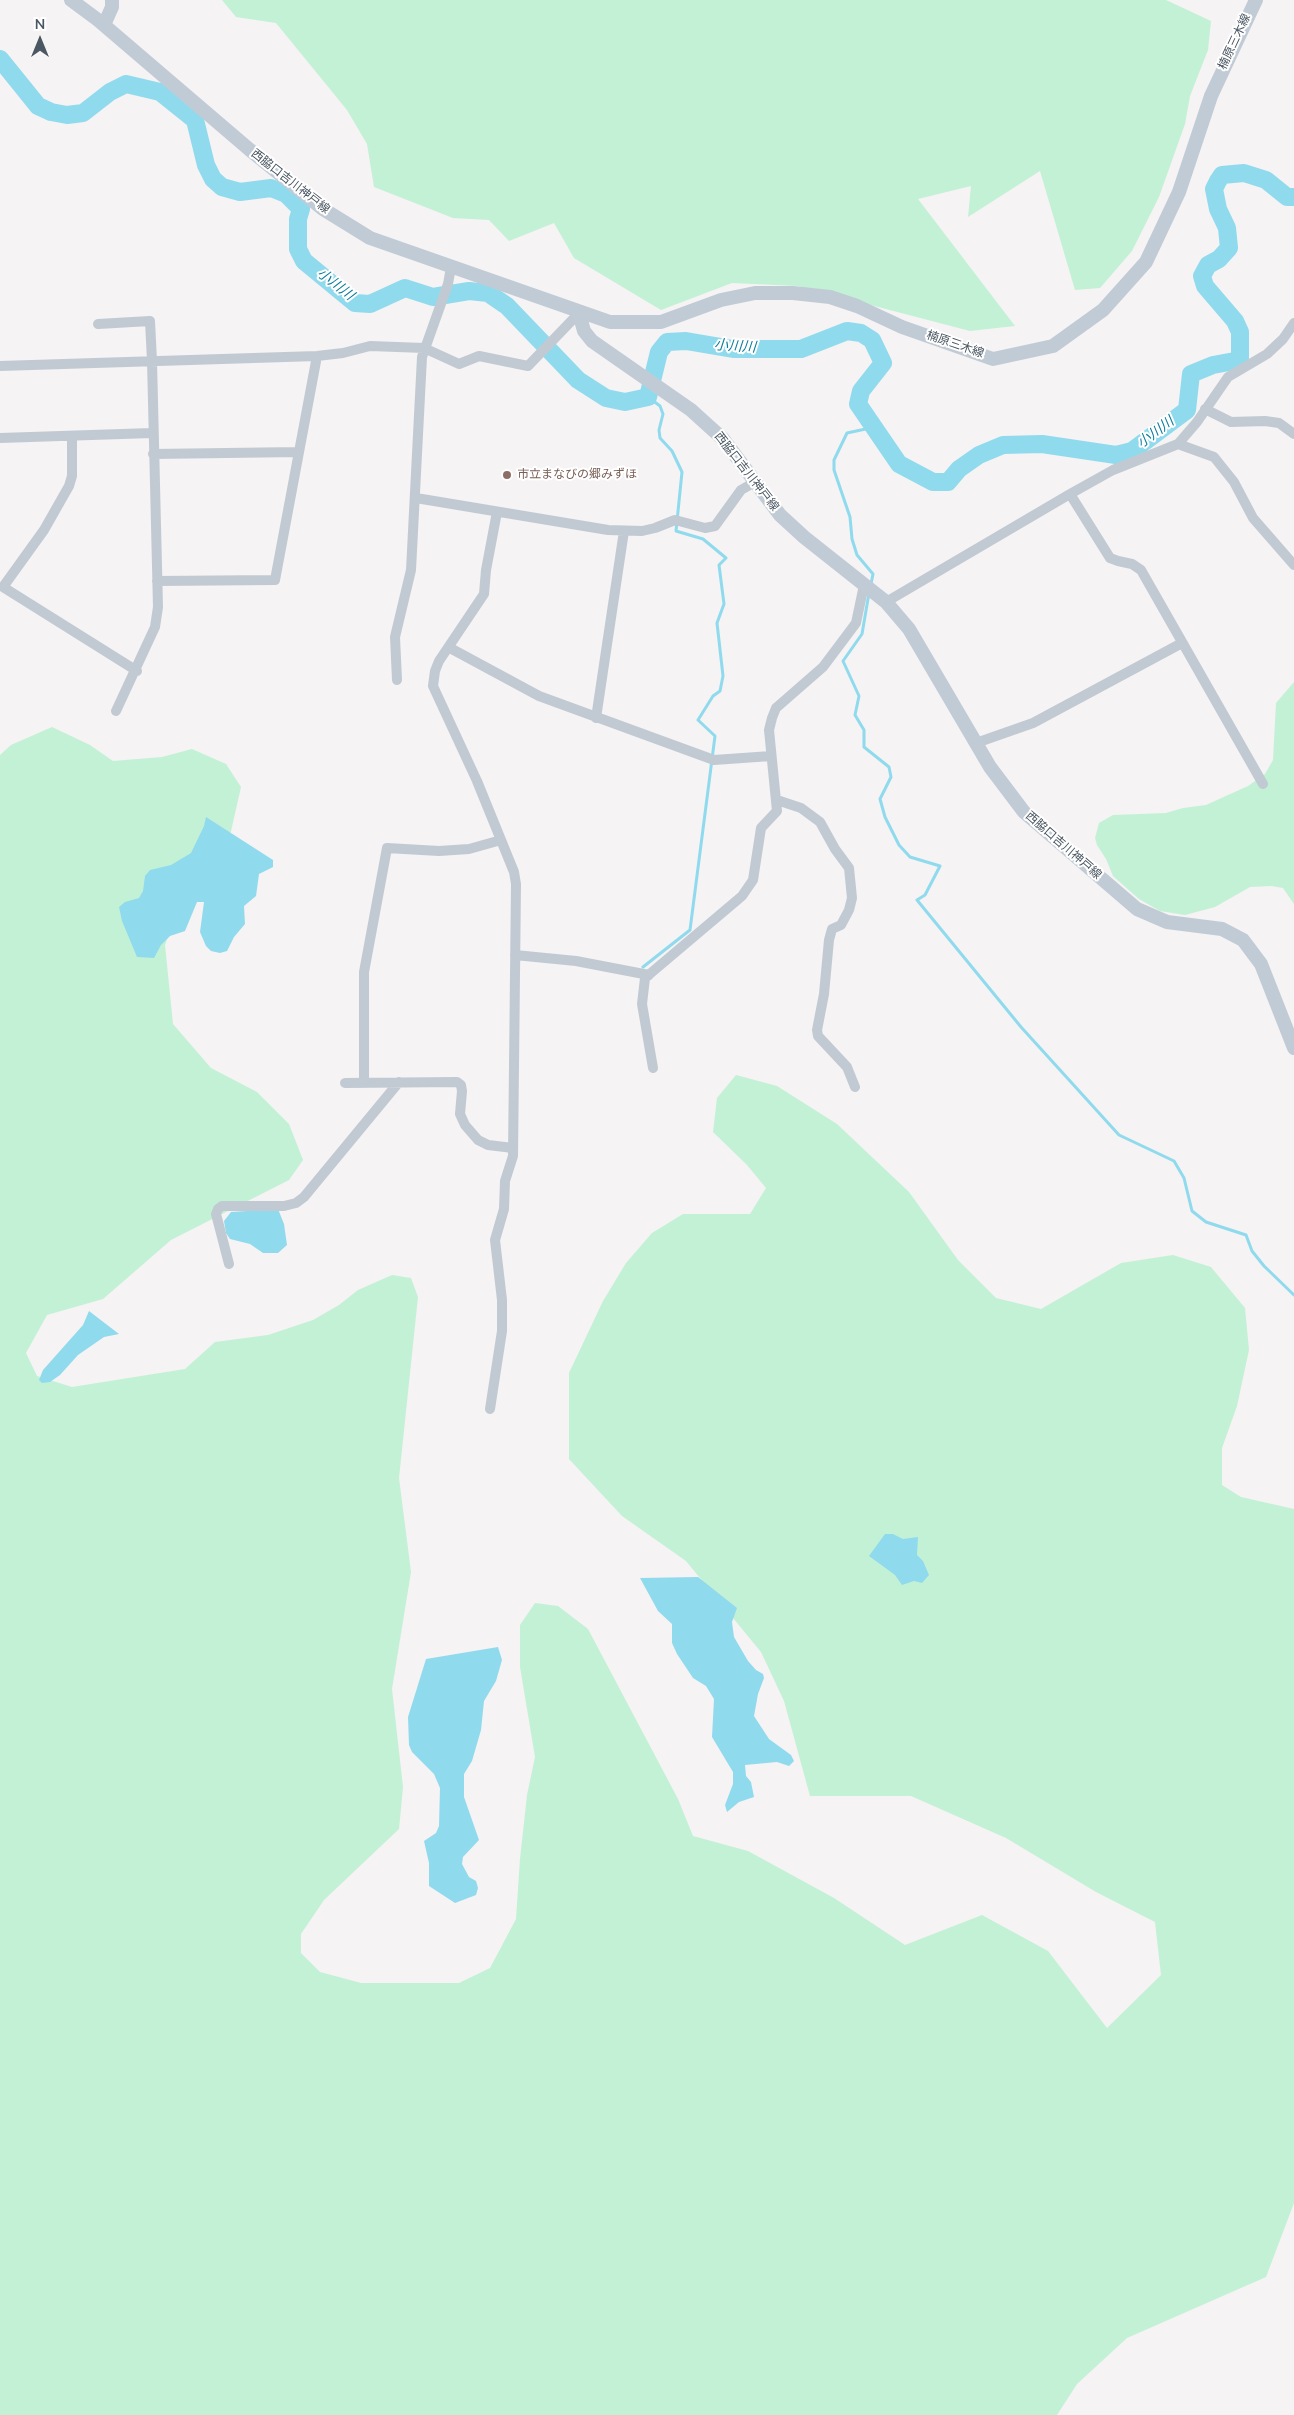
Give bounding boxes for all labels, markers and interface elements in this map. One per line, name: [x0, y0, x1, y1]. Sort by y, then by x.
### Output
street label: 楠原三木線: [1216, 12, 1254, 72]
north arrow: [15, 15, 65, 65]
text: N: [35, 15, 45, 34]
street label: 西脇口吉川神戸線: [248, 147, 332, 217]
water label: 小川川: [313, 265, 357, 305]
street label: 楠原三木線: [924, 328, 986, 362]
water label: 小川川: [713, 337, 757, 357]
water label: 小川川: [1134, 414, 1178, 452]
street label: 西脇口吉川神戸線: [711, 430, 781, 514]
place label: 市立まなびの郷みずほ: [517, 468, 637, 482]
marker: 市立まなびの郷みずほ: [501, 469, 513, 481]
street label: 西脇口吉川神戸線: [1022, 809, 1104, 883]

